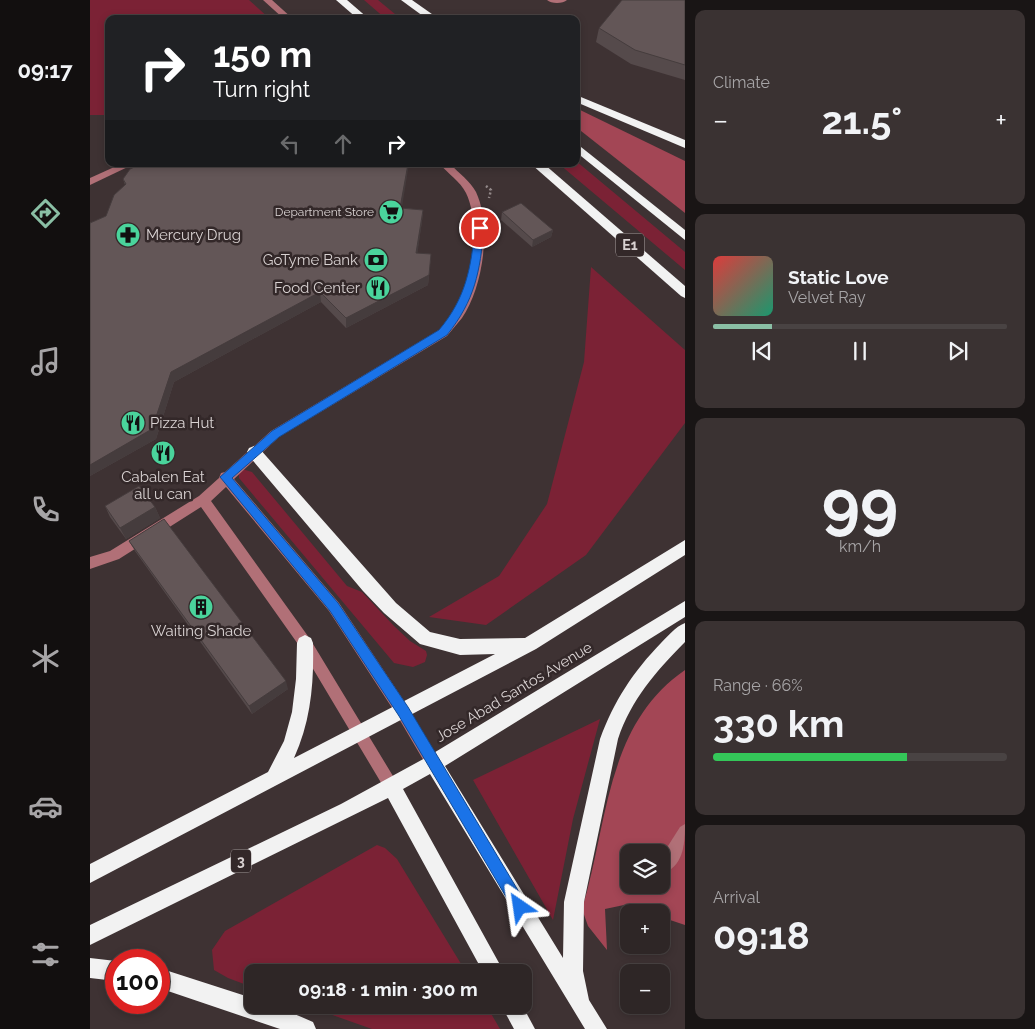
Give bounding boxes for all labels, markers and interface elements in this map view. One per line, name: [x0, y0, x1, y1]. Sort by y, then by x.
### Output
text: 150 m: [213, 34, 312, 75]
icon: right: [130, 35, 195, 100]
text: 09:17: [17, 57, 73, 83]
text: Climate: [713, 73, 770, 92]
text: Turn right: [213, 76, 310, 102]
text: 21.5°: [821, 98, 902, 143]
text: −: [713, 104, 728, 137]
text: +: [995, 104, 1007, 137]
icon: left: [276, 130, 304, 158]
icon: ahead: [329, 130, 357, 158]
icon: right: [382, 130, 410, 158]
icon: directions: [28, 196, 63, 231]
supermarket icon: Department Store: [378, 199, 404, 225]
place label: Department Store: [275, 205, 374, 219]
pin: [459, 207, 501, 249]
icon: arrive: [466, 214, 494, 242]
pharmacy icon: Mercury Drug: [115, 222, 141, 248]
place label: Mercury Drug: [146, 226, 241, 244]
road number: E1: [616, 234, 644, 256]
bank icon: GoTyme Bank: [363, 247, 389, 273]
place label: GoTyme Bank: [263, 251, 358, 269]
text: Static Love: [788, 266, 889, 288]
restaurant icon: Food Center: [365, 275, 391, 301]
place label: Food Center: [274, 279, 361, 297]
text: Velvet Ray: [788, 288, 866, 307]
icon: previous: [748, 337, 776, 365]
icon: pause: [846, 337, 874, 365]
icon: next: [944, 337, 972, 365]
icon: music: [28, 344, 63, 379]
restaurant icon: Pizza Hut: [120, 410, 146, 436]
place label: Pizza Hut: [150, 414, 214, 432]
restaurant icon: Cabalen Eat all u can: [150, 440, 176, 466]
text: 99: [822, 466, 898, 542]
place label: Cabalen Eat all u can: [121, 468, 205, 503]
icon: phone: [28, 492, 63, 527]
text: km/h: [839, 537, 881, 556]
building icon: Waiting Shade: [188, 594, 214, 620]
place label: Waiting Shade: [151, 622, 252, 640]
street label: Jose Abad Santos Avenue: [433, 638, 596, 746]
icon: climate: [28, 641, 63, 676]
text: Range · 66%: [713, 676, 803, 695]
text: 330 km: [713, 701, 844, 746]
icon: car: [28, 789, 63, 824]
map controls: [620, 844, 670, 1014]
button: layers: [620, 844, 670, 894]
road number: 3: [231, 849, 251, 872]
position arrow: [493, 880, 545, 932]
text: Arrival: [713, 888, 760, 907]
button: +: [620, 904, 670, 954]
text: 09:18: [713, 913, 810, 958]
icon: filters: [28, 937, 63, 972]
speed limit sign: 100: [105, 949, 170, 1014]
button: −: [620, 964, 670, 1014]
text: 09:18 · 1 min · 300 m: [298, 978, 478, 1000]

